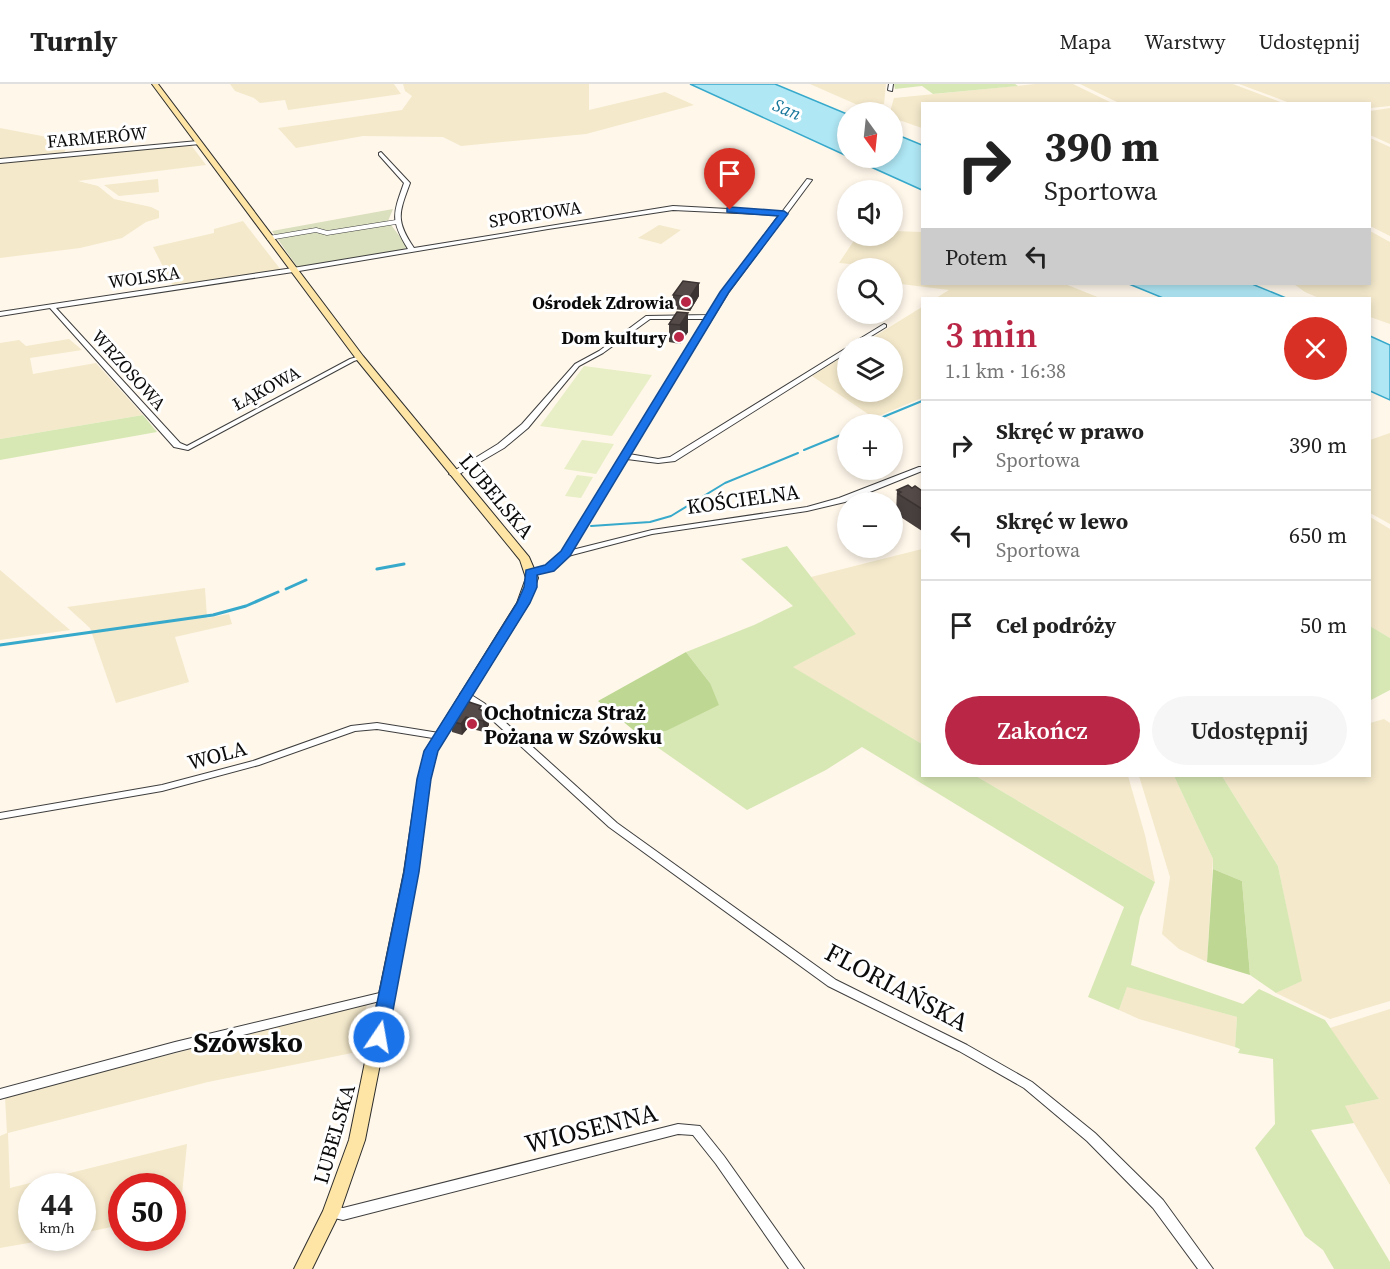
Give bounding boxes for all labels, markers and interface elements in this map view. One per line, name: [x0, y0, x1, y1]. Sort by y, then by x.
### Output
text: Turnly: [30, 22, 117, 60]
text: Mapa: [1060, 27, 1111, 56]
text: Warstwy: [1144, 27, 1225, 56]
text: Udostępnij: [1258, 27, 1360, 56]
water label: San: [769, 92, 805, 126]
north arrow: [837, 102, 903, 168]
map controls: [837, 102, 903, 558]
text: 390 m: [1044, 117, 1159, 175]
street label: FARMERÓW: [46, 120, 149, 154]
icon: right: [945, 126, 1023, 204]
pin: [704, 148, 755, 210]
icon: arrive: [713, 157, 746, 190]
text: Sportowa: [1044, 172, 1158, 209]
button: sound: [837, 180, 903, 246]
street label: SPORTOWA: [487, 194, 583, 234]
icon: left: [1020, 240, 1053, 273]
text: Potem: [945, 242, 1008, 272]
button: search: [837, 258, 903, 324]
street label: WOLSKA: [106, 260, 182, 294]
place label: Ośrodek Zdrowia: [532, 290, 674, 315]
marker: Ośrodek Zdrowia: [679, 295, 693, 309]
text: 3 min: [945, 310, 1037, 359]
button: close: [1284, 317, 1347, 380]
street label: WRZOSOWA: [86, 324, 172, 416]
place label: Dom kultury: [561, 325, 667, 350]
marker: Dom kultury: [672, 330, 686, 344]
button: layers: [837, 336, 903, 402]
text: 1.1 km · 16:38: [945, 357, 1066, 385]
street label: ŁĄKOWA: [228, 360, 304, 416]
button: +: [837, 414, 903, 480]
text: Skręć w prawo: [996, 416, 1144, 446]
icon: right: [945, 429, 978, 462]
text: 390 m: [1289, 430, 1347, 460]
text: Sportowa: [996, 446, 1080, 474]
street label: LUBELSKA: [453, 447, 541, 545]
street label: KOŚCIELNA: [685, 477, 801, 521]
button: −: [837, 492, 903, 558]
text: Skręć w lewo: [996, 506, 1128, 536]
icon: left: [945, 519, 978, 552]
text: 650 m: [1289, 520, 1347, 550]
text: Sportowa: [996, 536, 1080, 564]
icon: arrive: [945, 609, 978, 642]
text: Cel podróży: [996, 610, 1116, 640]
text: 50 m: [1300, 610, 1347, 640]
button: Zakończ: [945, 696, 1140, 765]
button: Udostępnij: [1152, 696, 1347, 765]
place label: Ochotnicza Straż Pożana w Szówsku: [484, 698, 662, 751]
marker: Ochotnicza Straż Pożana w Szówsku: [465, 717, 479, 731]
street label: WOLA: [184, 733, 250, 777]
street label: FLORIAŃSKA: [819, 934, 975, 1040]
position arrow: [347, 1005, 411, 1069]
district label: Szówsko: [193, 1023, 303, 1061]
street label: LUBELSKA: [306, 1081, 362, 1187]
street label: WIOSENNA: [521, 1094, 661, 1162]
speed limit sign: 50: [108, 1173, 186, 1251]
text: 44: [41, 1184, 73, 1225]
text: km/h: [39, 1217, 75, 1238]

